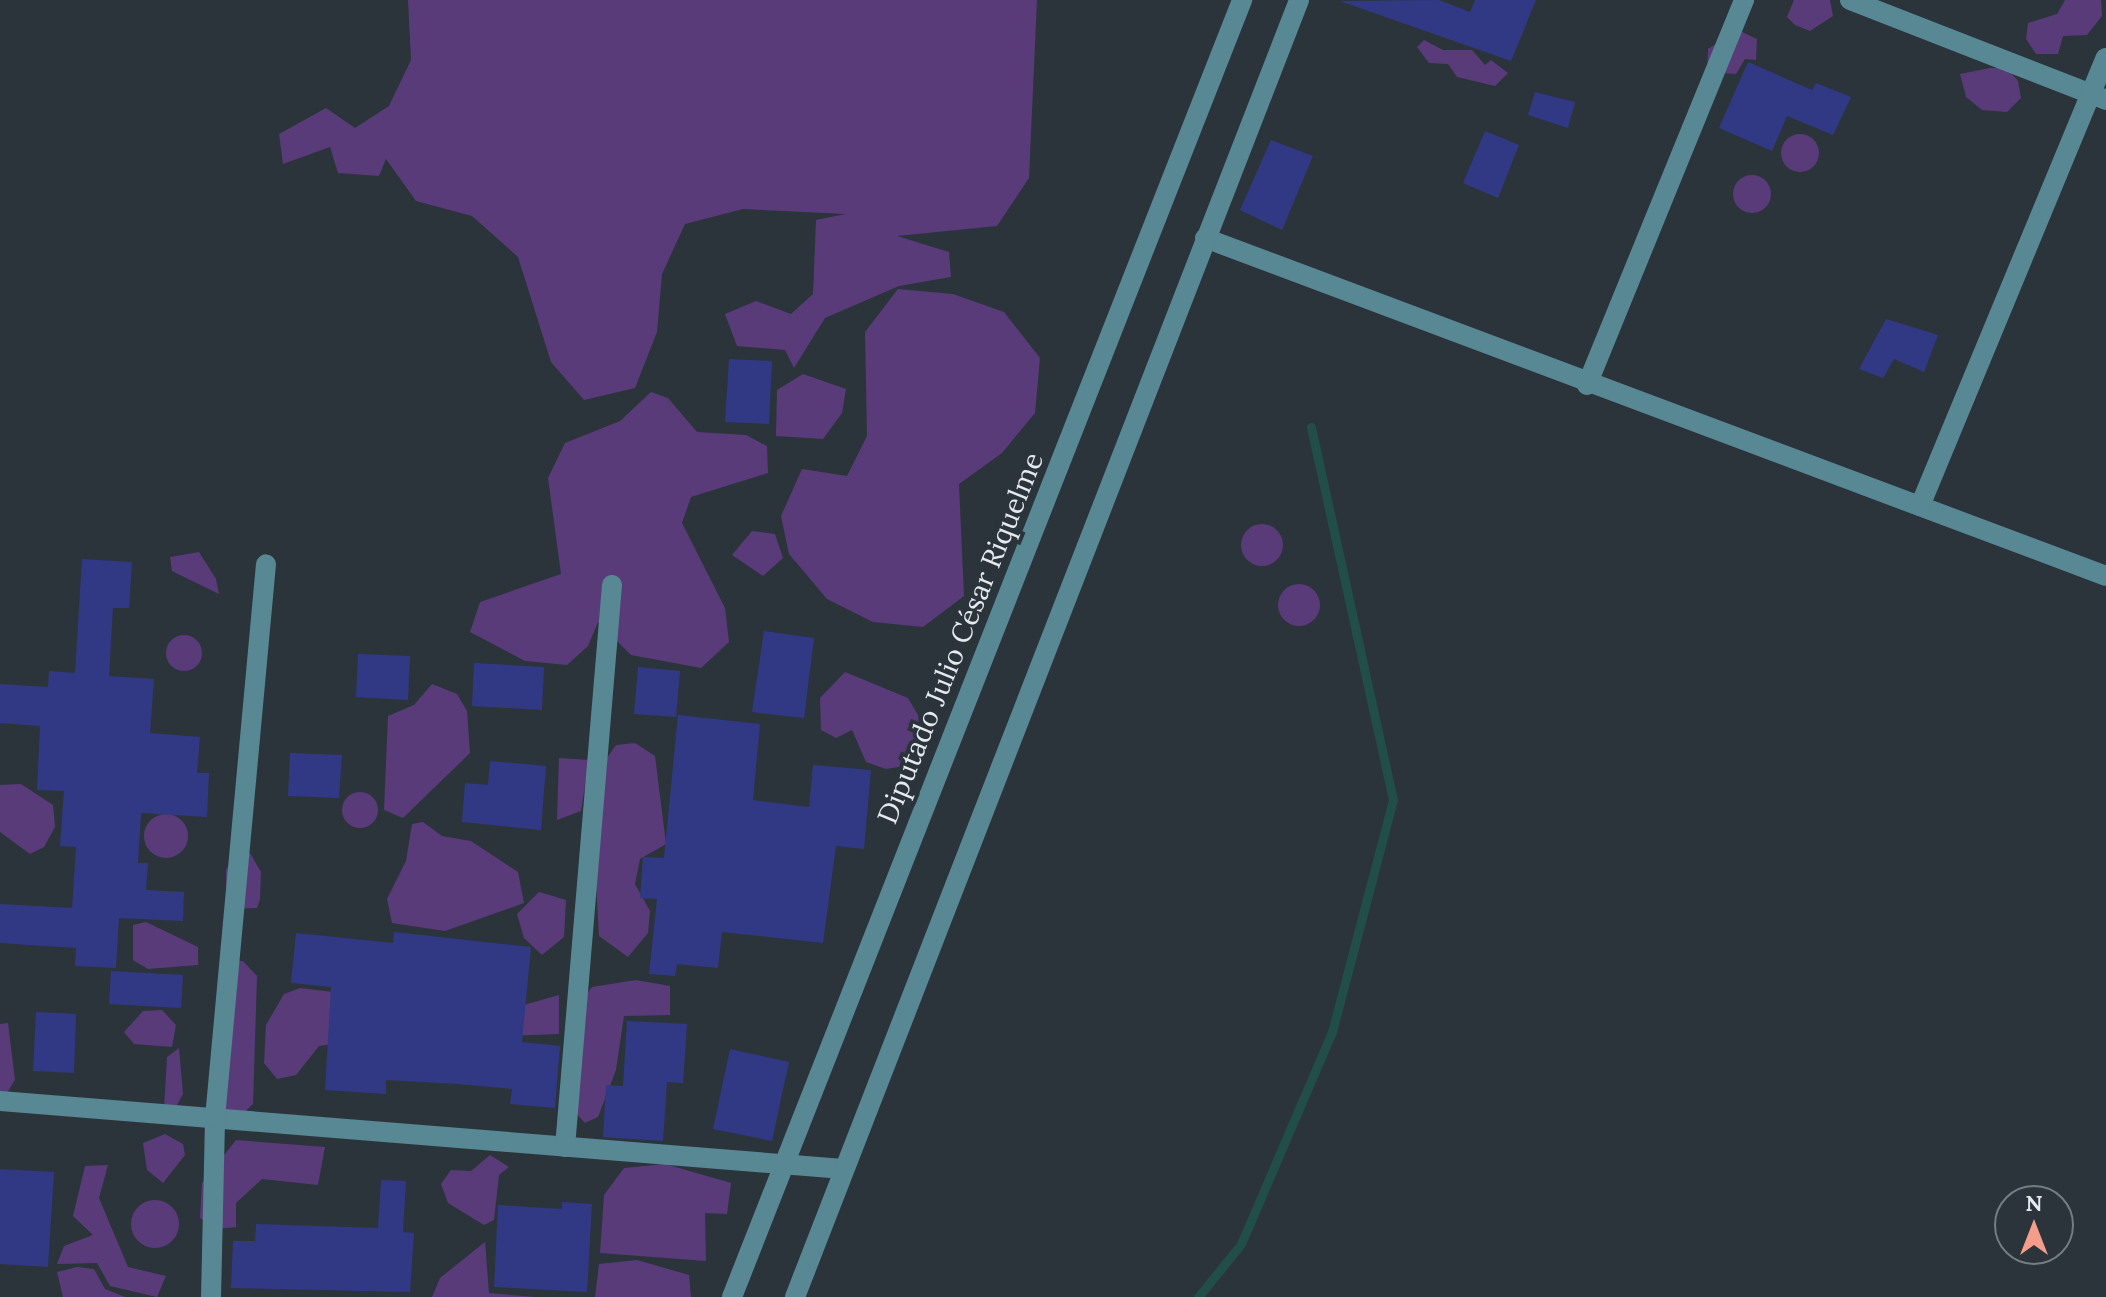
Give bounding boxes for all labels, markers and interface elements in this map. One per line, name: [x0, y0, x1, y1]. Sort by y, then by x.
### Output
street label: Diputado Julio César Riquelme: [870, 448, 1050, 828]
north arrow: [1994, 1185, 2074, 1265]
text: N: [2025, 1189, 2043, 1217]

